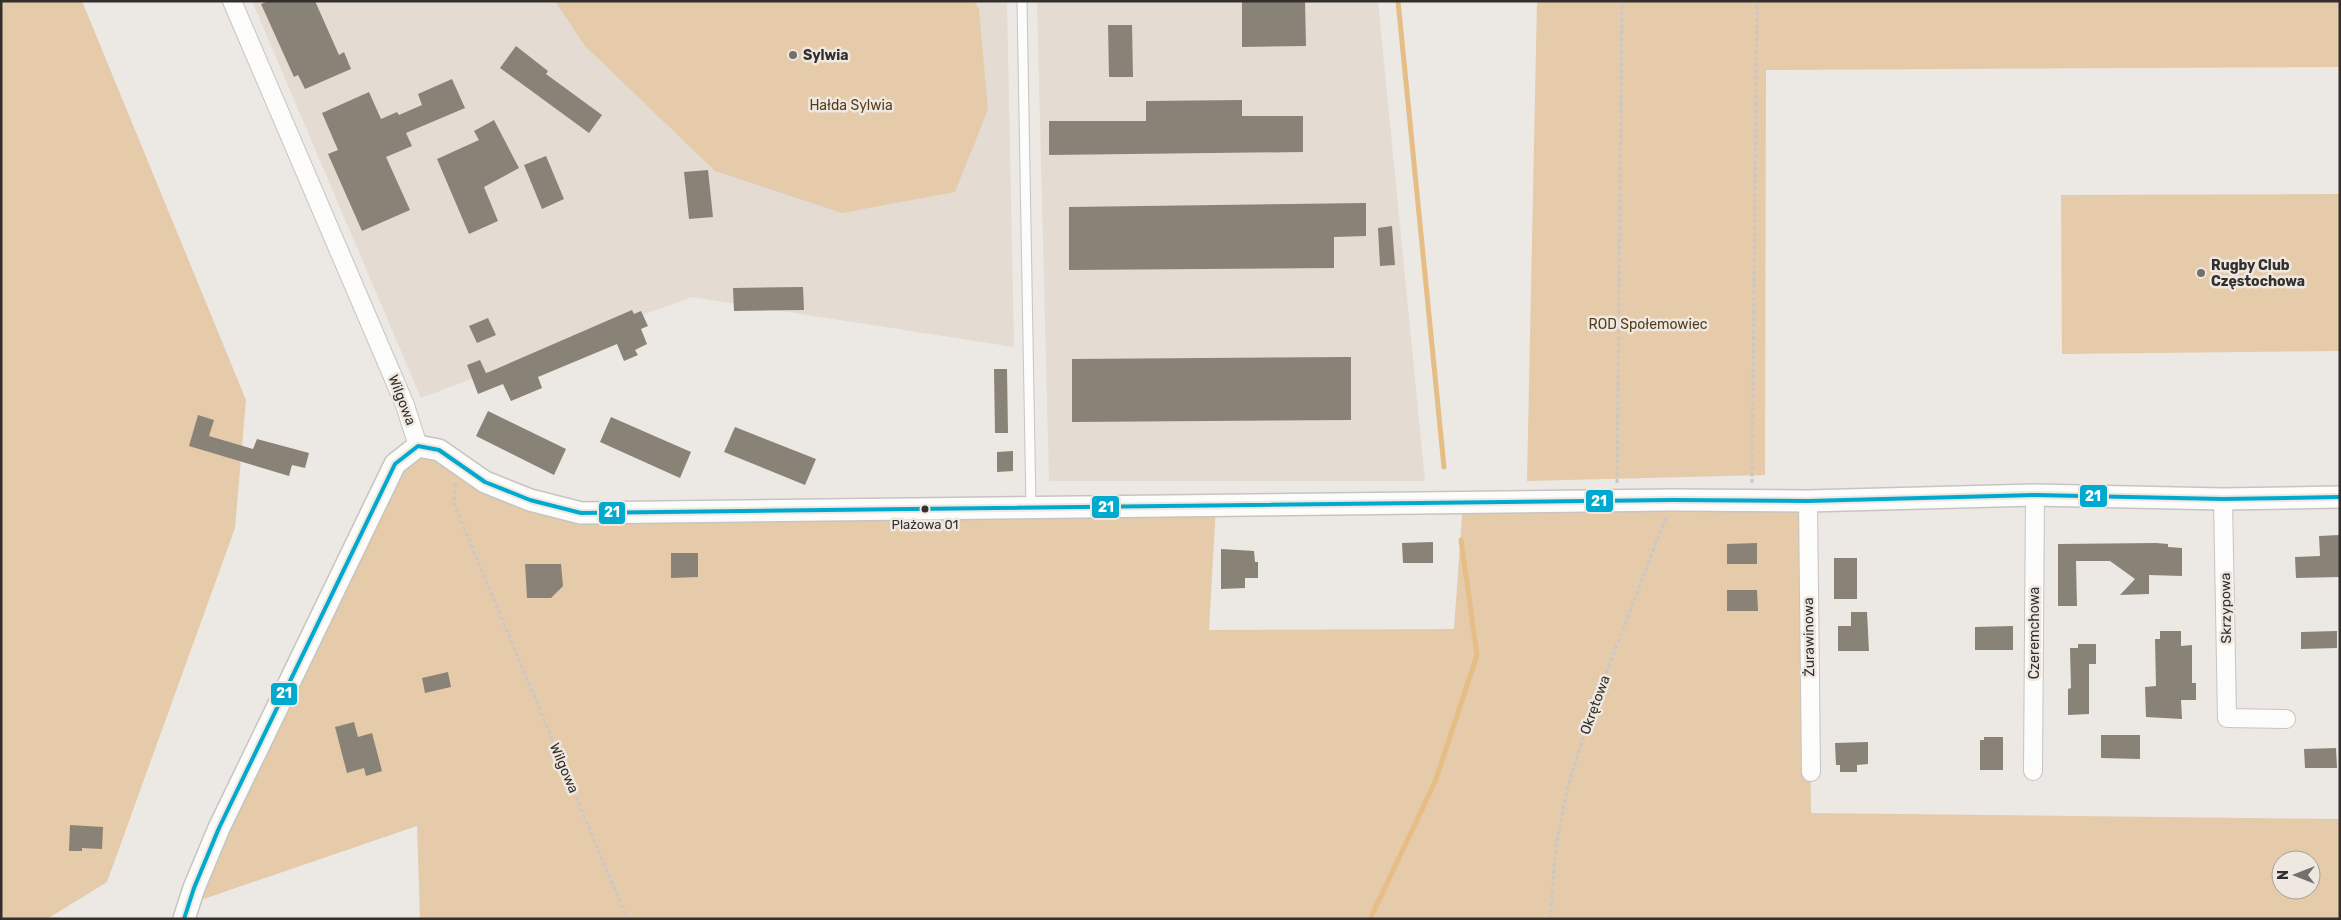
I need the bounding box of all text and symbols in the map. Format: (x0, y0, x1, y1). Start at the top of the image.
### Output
place label: Sylwia (803, 47, 849, 64)
marker: Sylwia (787, 49, 799, 61)
park label: Hałda Sylwia (809, 97, 893, 114)
place label: Rugby Club Częstochowa (2211, 257, 2305, 290)
marker: Rugby Club Częstochowa (2195, 267, 2207, 279)
park label: ROD Społemowiec (1589, 316, 1708, 333)
street label: Wilgowa (385, 372, 419, 428)
line badge: 21 (2079, 484, 2108, 508)
text: 21 (2085, 488, 2101, 505)
line badge: 21 (1585, 489, 1614, 513)
text: 21 (1591, 493, 1607, 510)
line badge: 21 (1091, 495, 1120, 519)
text: 21 (1098, 499, 1114, 516)
line badge: 21 (598, 501, 626, 525)
text: 21 (604, 504, 620, 521)
marker: Plażowa 01 (920, 504, 930, 514)
place label: Plażowa 01 (892, 517, 958, 532)
street label: Skrzypowa (2217, 572, 2235, 644)
street label: Czeremchowa (2026, 587, 2043, 679)
street label: Żurawinowa (1800, 597, 1818, 677)
street label: Okrętowa (1576, 673, 1614, 737)
line badge: 21 (270, 682, 298, 706)
text: 21 (276, 685, 292, 702)
street label: Wilgowa (546, 740, 582, 796)
north arrow (2271, 850, 2321, 900)
text: N (2275, 870, 2292, 880)

